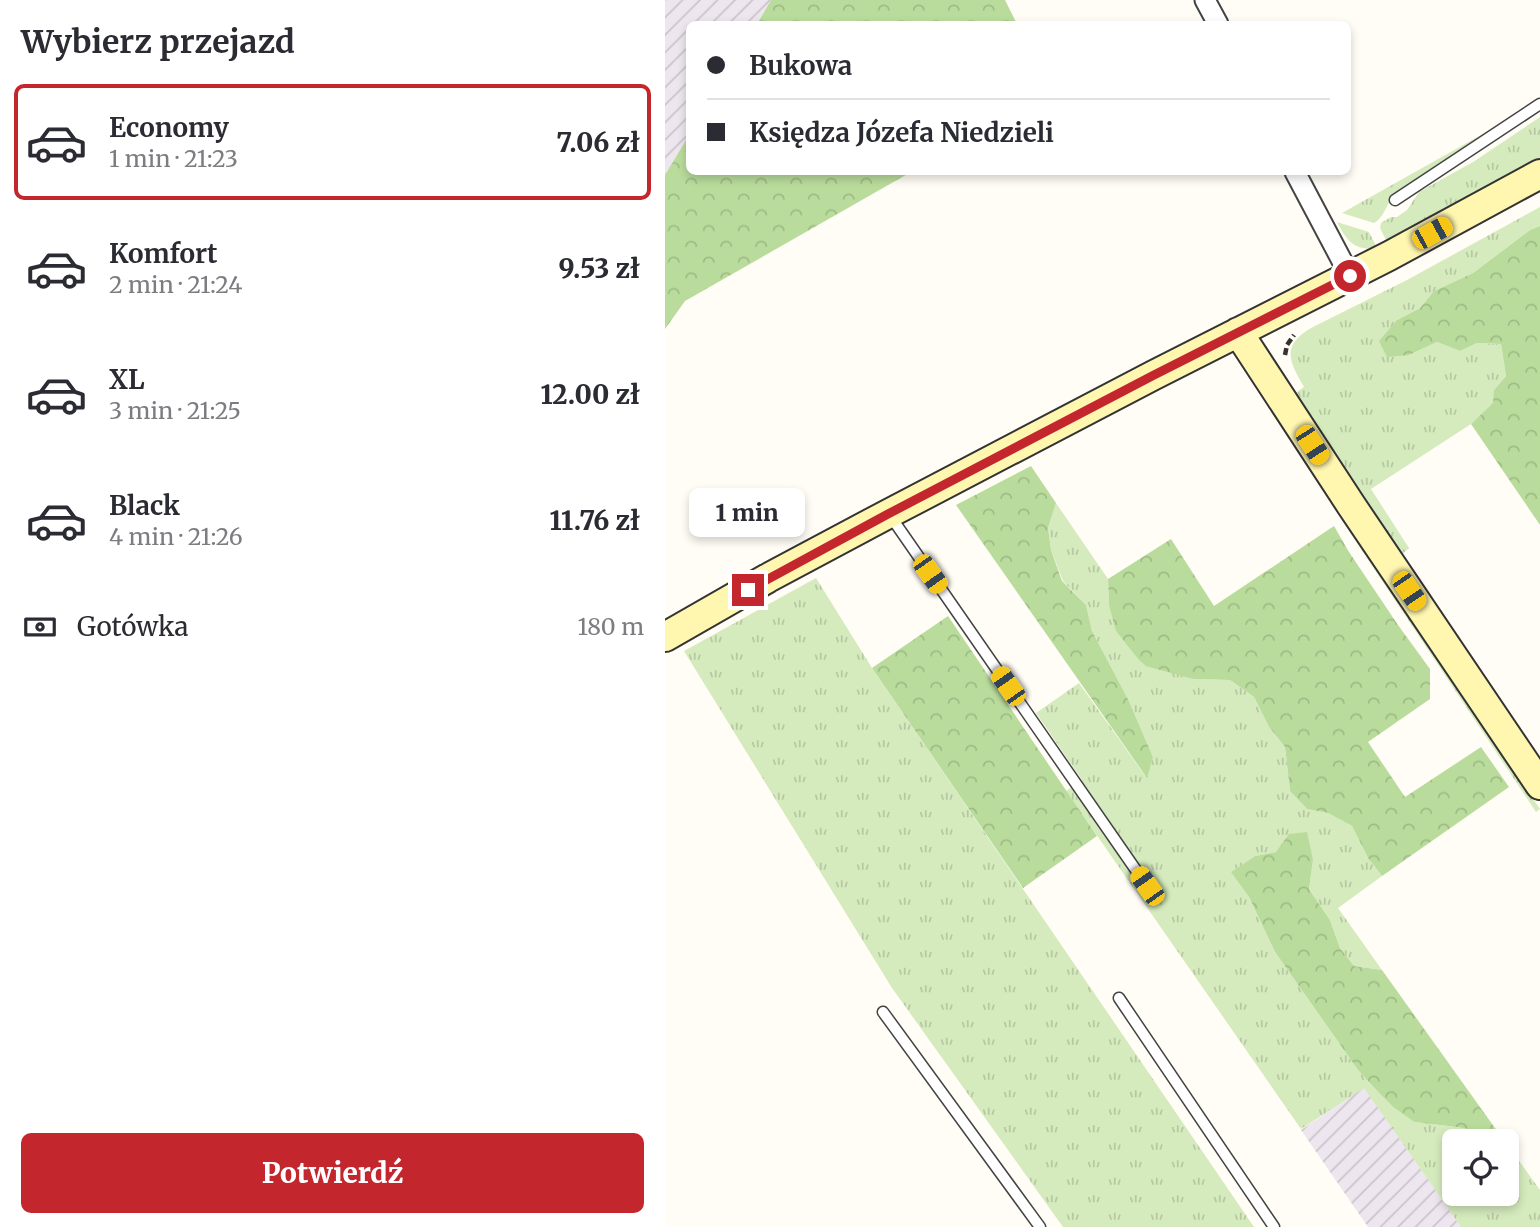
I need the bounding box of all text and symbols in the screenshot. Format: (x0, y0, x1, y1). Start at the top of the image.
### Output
text: Wybierz przejazd (21, 22, 295, 62)
text: Bukowa (749, 49, 852, 82)
icon: car (25, 111, 88, 174)
text: Economy (109, 111, 229, 144)
text: Księdza Józefa Niedzieli (749, 116, 1054, 149)
text: 7.06 zł (556, 126, 640, 159)
text: 1 min · 21:23 (109, 144, 238, 173)
car (1409, 214, 1456, 252)
icon: car (25, 237, 88, 300)
text: Komfort (109, 237, 218, 270)
text: 9.53 zł (558, 252, 640, 285)
route start (1334, 260, 1366, 292)
text: 2 min · 21:24 (109, 270, 242, 299)
icon: car (25, 363, 88, 426)
text: XL (109, 363, 145, 396)
text: 12.00 zł (540, 378, 640, 411)
text: 3 min · 21:25 (109, 396, 241, 425)
car (1292, 422, 1333, 468)
icon: car (25, 489, 88, 552)
text: Black (109, 489, 180, 522)
callout: 1 min (690, 489, 806, 538)
text: 1 min (715, 498, 779, 527)
text: 11.76 zł (550, 504, 640, 537)
text: 4 min · 21:26 (109, 522, 243, 551)
car (910, 551, 951, 597)
car (1389, 568, 1430, 614)
route end (732, 574, 764, 606)
icon: cash (21, 608, 59, 646)
text: Gotówka (77, 610, 189, 643)
text: 180 m (578, 612, 644, 641)
car (988, 663, 1029, 709)
car (1127, 863, 1168, 909)
map controls (1442, 1129, 1519, 1206)
button: locate (1442, 1129, 1519, 1206)
button: Potwierdź (21, 1133, 644, 1213)

